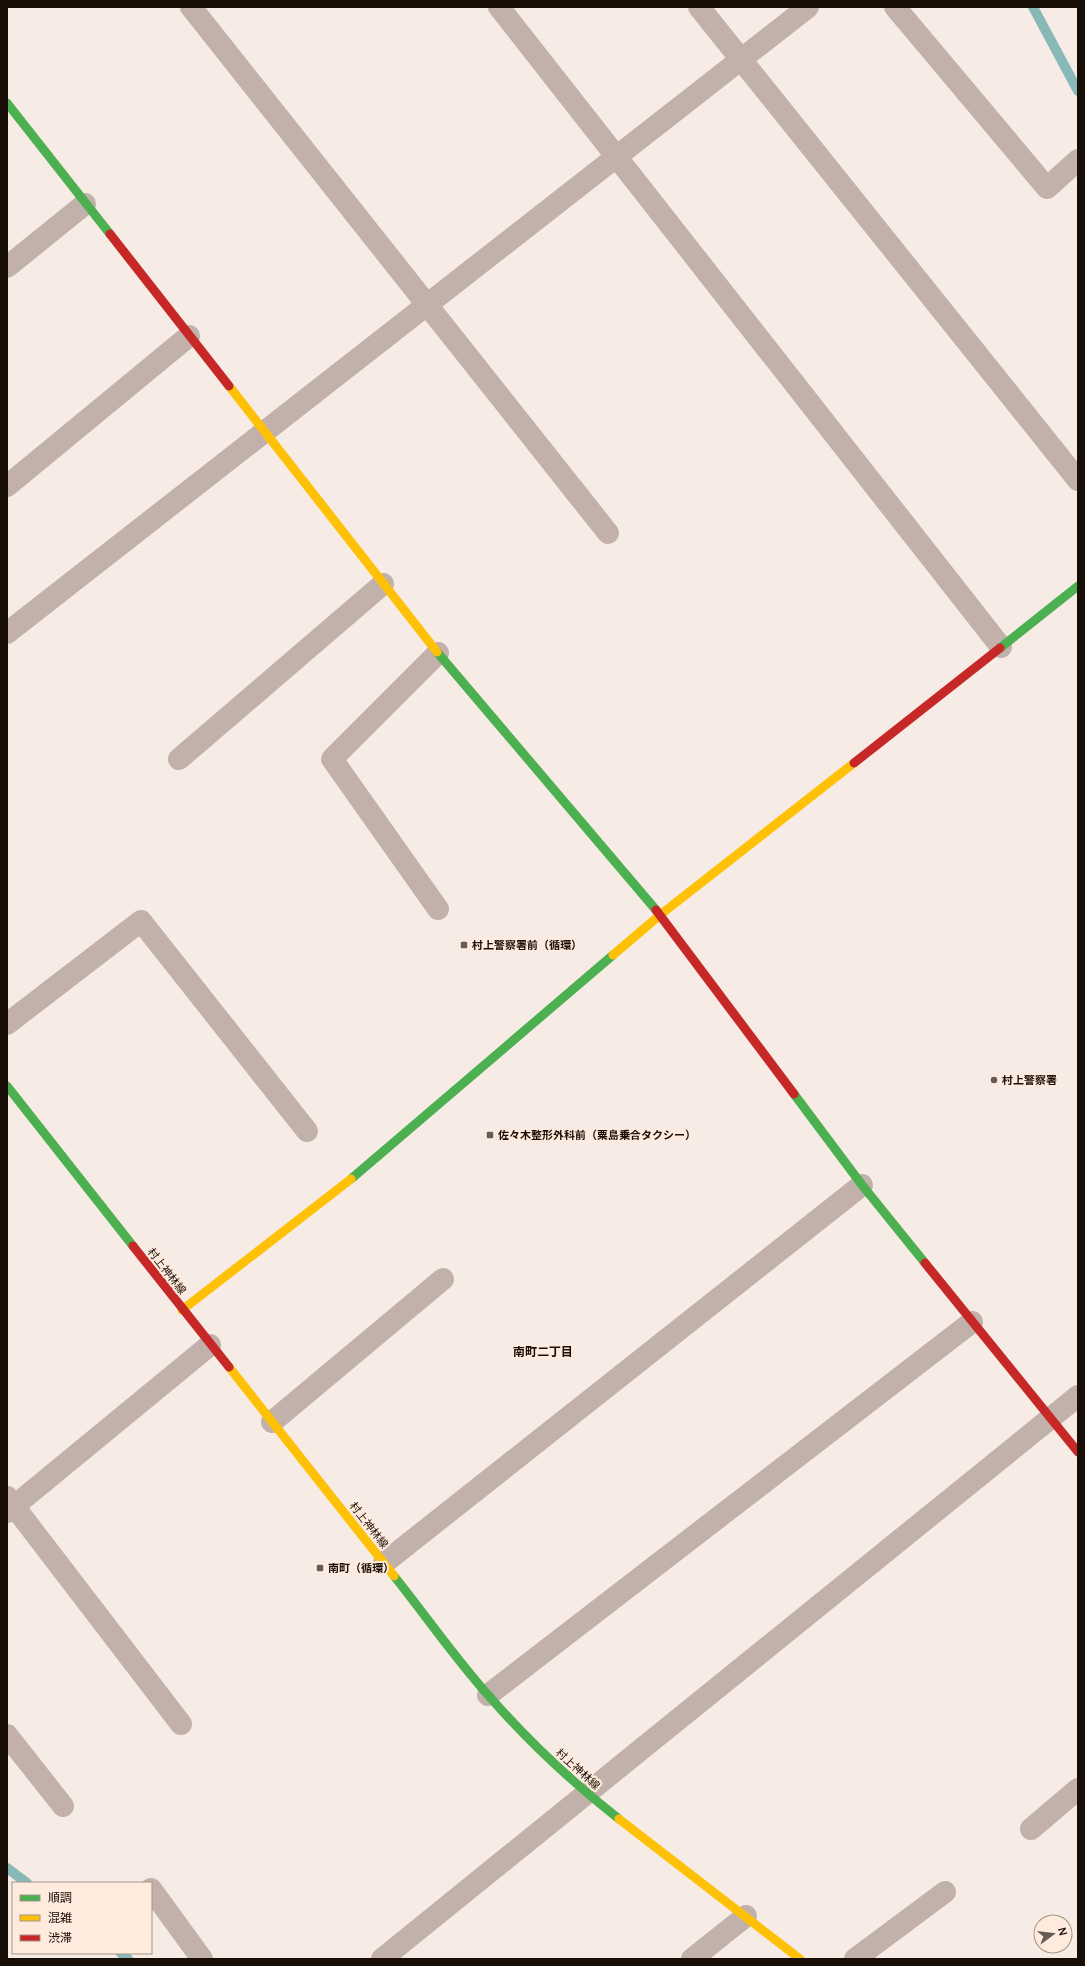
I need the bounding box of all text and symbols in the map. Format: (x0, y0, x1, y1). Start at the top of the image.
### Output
place label: 村上警察署前（循環） (472, 937, 582, 952)
marker: 村上警察署前（循環） (459, 940, 469, 950)
place label: 村上警察署 (1002, 1072, 1057, 1087)
marker: 村上警察署 (989, 1075, 999, 1085)
place label: 佐々木整形外科前（粟島乗合タクシー） (498, 1127, 696, 1142)
marker: 佐々木整形外科前（粟島乗合タクシー） (485, 1130, 495, 1140)
street label: 村上神林線 (145, 1244, 190, 1297)
district label: 南町二丁目 (513, 1343, 573, 1360)
street label: 村上神林線 (347, 1498, 392, 1551)
place label: 南町（循環） (328, 1560, 394, 1575)
marker: 南町（循環） (315, 1563, 325, 1573)
street label: 村上神林線 (553, 1745, 604, 1793)
legend (12, 1882, 152, 1954)
text: 順調 (48, 1889, 72, 1906)
text: 混雑 (48, 1909, 72, 1926)
north arrow (1033, 1914, 1073, 1954)
text: N (1055, 1926, 1071, 1937)
text: 渋滞 (48, 1929, 72, 1946)

